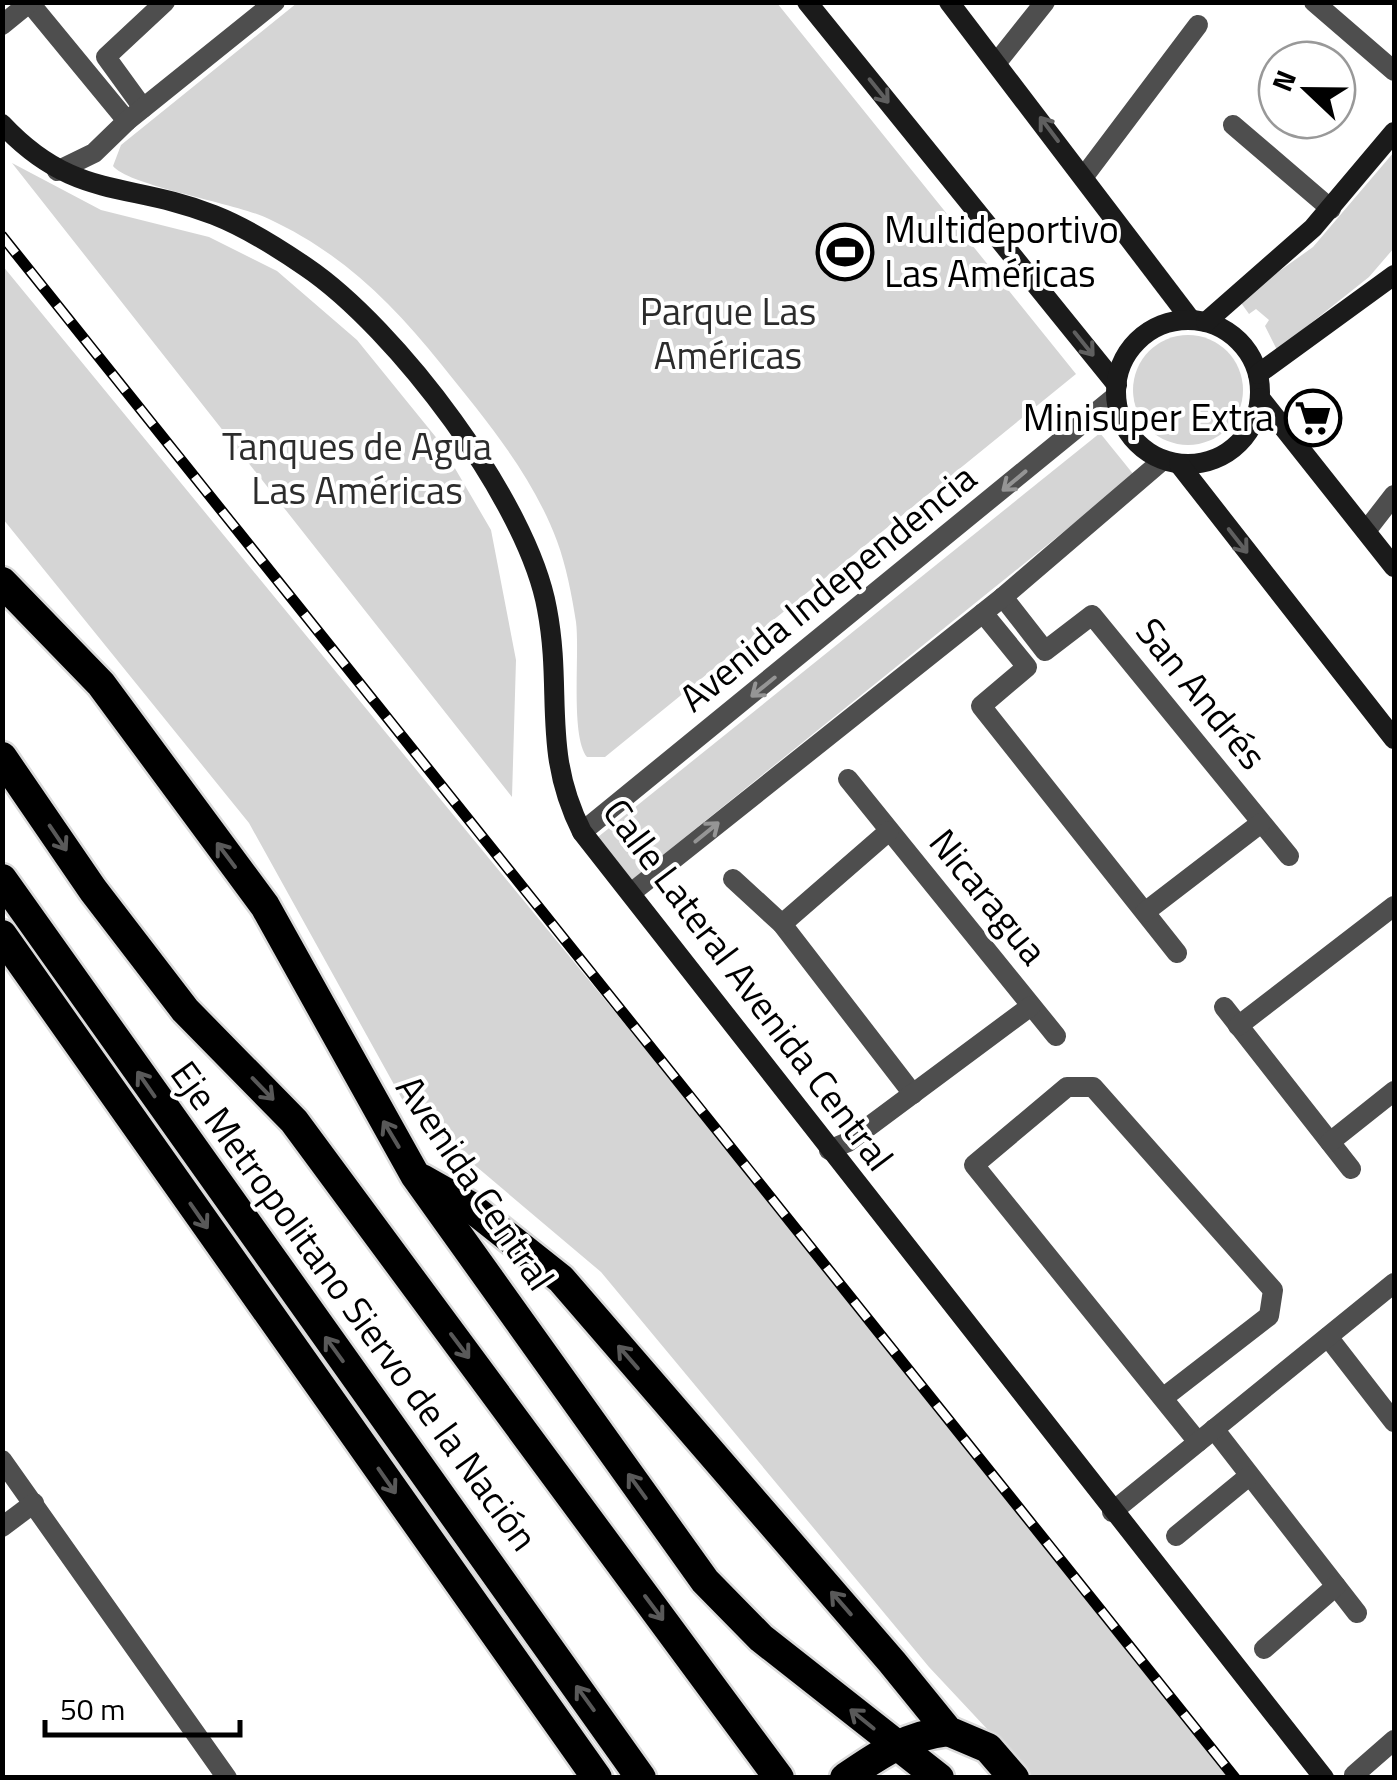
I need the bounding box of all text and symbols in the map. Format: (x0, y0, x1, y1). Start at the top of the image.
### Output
north arrow (1257, 40, 1357, 140)
text: N (1260, 63, 1307, 97)
one-way arrow (868, 78, 890, 104)
one-way arrow (1039, 116, 1060, 143)
place label: Multideportivo Las Américas (884, 200, 1119, 302)
sports icon: Multideportivo Las Américas (815, 222, 875, 282)
park label: Parque Las Américas (640, 282, 816, 384)
one-way arrow (1073, 330, 1095, 356)
place label: Minisuper Extra (1023, 388, 1274, 446)
supermarket icon: Minisuper Extra (1283, 388, 1343, 448)
park label: Tanques de Agua Las Américas (222, 417, 492, 519)
street label: Avenida Independencia (666, 449, 988, 725)
one-way arrow (1002, 470, 1028, 492)
one-way arrow (1227, 528, 1249, 554)
street label: San Andrés (1122, 605, 1281, 782)
one-way arrow (750, 676, 776, 698)
street label: Calle Lateral Avenida Central (589, 786, 908, 1183)
street label: Nicaragua (916, 816, 1062, 977)
one-way arrow (693, 822, 720, 843)
one-way arrow (47, 823, 68, 851)
one-way arrow (216, 842, 237, 869)
street label: Eje Metropolitano Siervo de la Nación (157, 1048, 553, 1563)
street label: Avenida Central (382, 1063, 570, 1302)
one-way arrow (136, 1070, 157, 1098)
one-way arrow (250, 1076, 274, 1100)
one-way arrow (381, 1120, 401, 1149)
one-way arrow (188, 1202, 209, 1229)
one-way arrow (450, 1332, 471, 1359)
one-way arrow (324, 1336, 345, 1363)
one-way arrow (618, 1344, 640, 1370)
one-way arrow (376, 1467, 397, 1494)
one-way arrow (627, 1473, 648, 1501)
one-way arrow (830, 1590, 852, 1616)
one-way arrow (643, 1593, 664, 1621)
scale bar (45, 1675, 240, 1737)
one-way arrow (575, 1684, 596, 1712)
text: 50 m (60, 1686, 125, 1732)
one-way arrow (849, 1708, 875, 1730)

